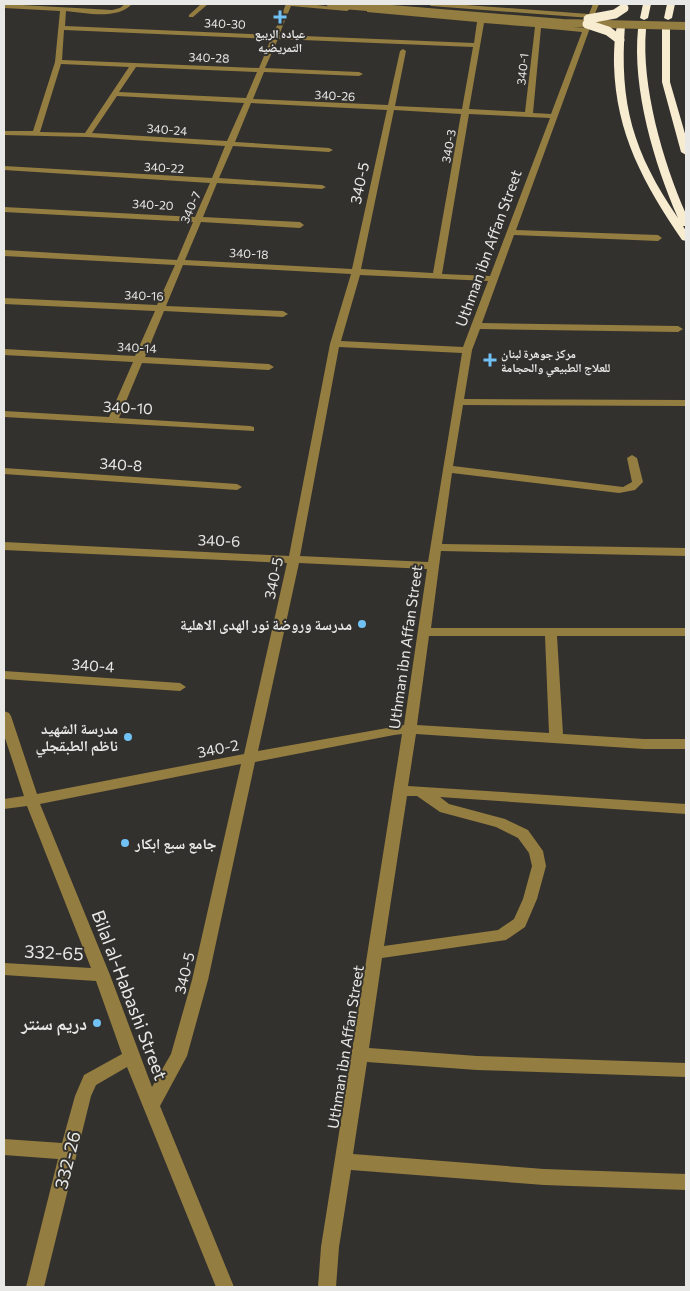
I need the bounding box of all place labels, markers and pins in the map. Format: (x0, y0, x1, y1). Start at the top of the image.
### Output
marker: عياده الربيع التمريضيه (273, 10, 287, 24)
place label: عياده الربيع التمريضيه (255, 26, 305, 55)
place label: مركز جوهرة لبنان للعلاج الطبيعي والحجامة (501, 346, 610, 378)
marker: مركز جوهرة لبنان للعلاج الطبيعي والحجامة (483, 353, 497, 367)
place label: مدرسة وروضة نور الهدى الاهلية (180, 615, 352, 634)
marker: مدرسة وروضة نور الهدى الاهلية (356, 618, 368, 630)
place label: مدرسة الشهيد ناظم الطبقجلي (35, 719, 118, 758)
marker: مدرسة الشهيد ناظم الطبقجلي (122, 731, 134, 743)
place label: جامع سبع ابكار (134, 834, 217, 854)
marker: جامع سبع ابكار (119, 837, 131, 849)
place label: دريم سنتر (20, 1012, 87, 1036)
marker: دريم سنتر (91, 1017, 103, 1029)

